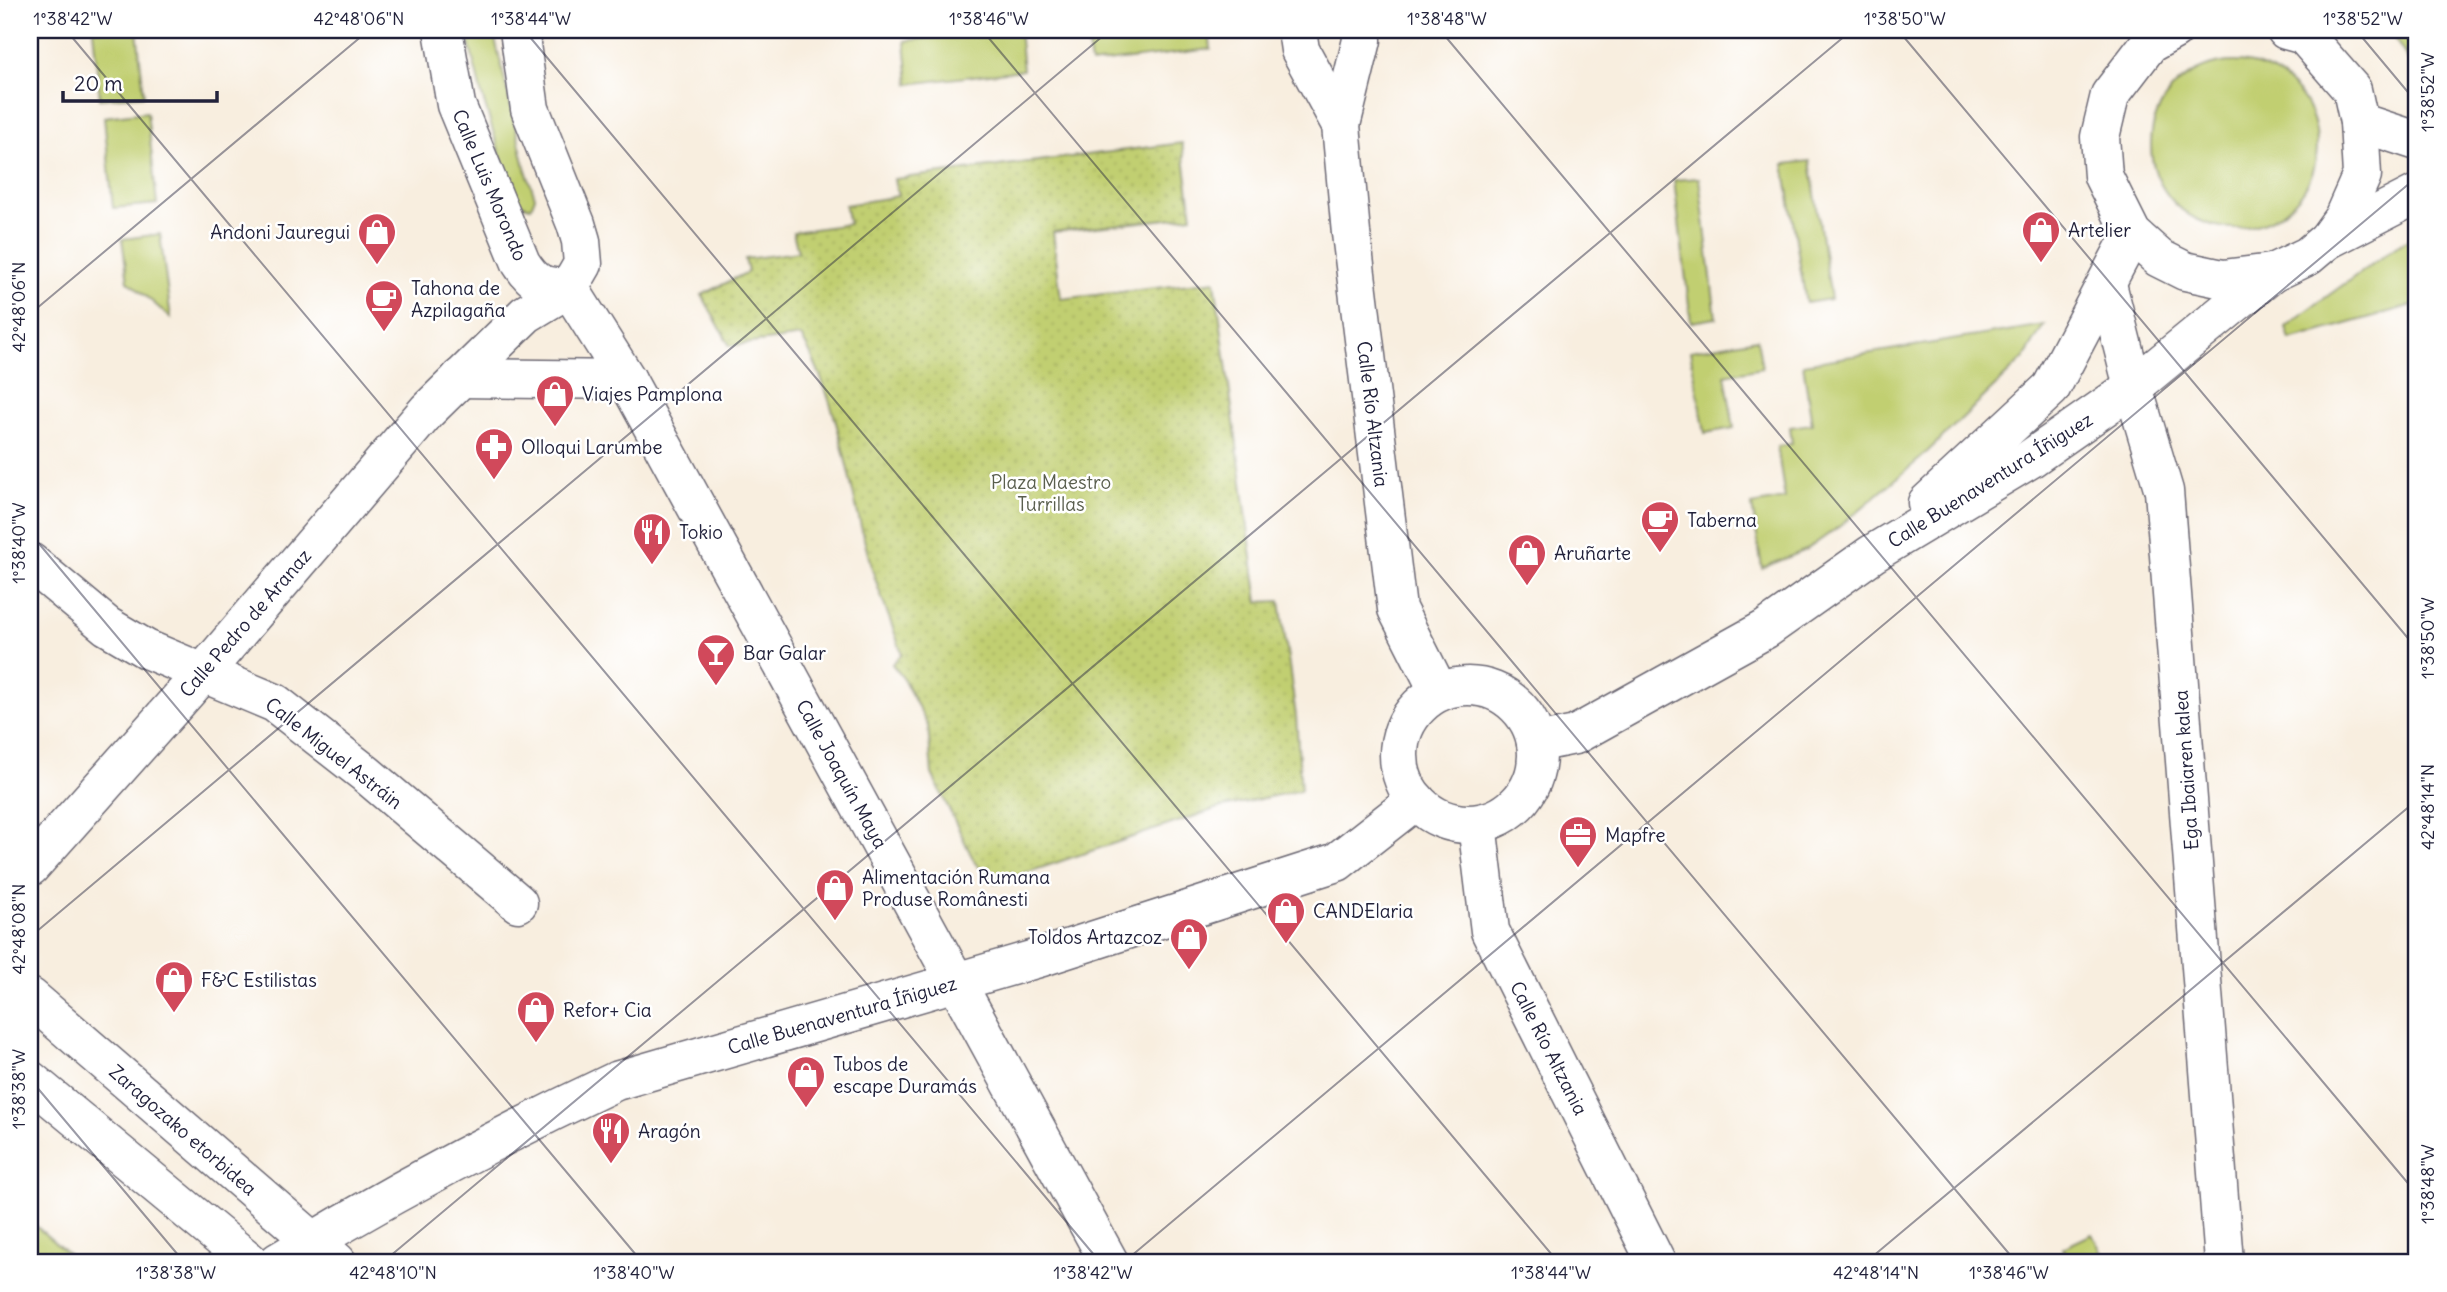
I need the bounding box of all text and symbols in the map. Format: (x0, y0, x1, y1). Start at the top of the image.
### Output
text: 1°38'42"W (33, 7, 113, 30)
text: 42°48'06"N (314, 7, 404, 30)
text: 1°38'44"W (491, 7, 571, 30)
text: 1°38'46"W (949, 7, 1029, 30)
text: 1°38'48"W (1407, 7, 1487, 30)
text: 1°38'50"W (1864, 7, 1946, 30)
text: 1°38'52"W (2323, 7, 2403, 30)
text: 1°38'52"W (2416, 52, 2439, 132)
scale bar (63, 60, 217, 104)
text: 20 m (74, 70, 123, 97)
street label: Calle Luis Morondo (447, 106, 533, 264)
shop icon: Artelier (2020, 209, 2062, 264)
shop icon: Andoni Jauregui (356, 211, 398, 266)
place label: Artelier (2068, 218, 2131, 242)
place label: Andoni Jauregui (210, 220, 350, 244)
text: 42°48'06"N (7, 262, 30, 352)
place label: Tahona de Azpilagaña (411, 276, 506, 322)
cafe icon: Tahona de Azpilagaña (363, 278, 405, 333)
street label: Calle Río Altzania (1352, 340, 1394, 488)
shop icon: Viajes Pamplona (534, 373, 576, 428)
place label: Viajes Pamplona (582, 382, 723, 406)
street label: Calle Buenaventura Íñiguez (1883, 407, 2097, 553)
pharmacy icon: Olloqui Larumbe (473, 426, 515, 481)
place label: Olloqui Larumbe (521, 435, 663, 459)
park label: Plaza Maestro Turrillas (991, 470, 1111, 516)
cafe icon: Taberna (1639, 499, 1681, 554)
text: 1°38'40"W (7, 502, 30, 584)
place label: Taberna (1687, 508, 1757, 532)
restaurant icon: Tokio (631, 511, 673, 566)
place label: Tokio (679, 520, 723, 544)
shop icon: Aruñarte (1506, 532, 1548, 587)
place label: Aruñarte (1554, 541, 1631, 565)
street label: Calle Pedro de Aranaz (174, 544, 316, 702)
text: 1°38'50"W (2416, 597, 2439, 679)
bar icon: Bar Galar (695, 632, 737, 687)
place label: Bar Galar (743, 641, 826, 665)
street label: Ega Ibaiaren kalea (2168, 689, 2204, 851)
street label: Calle Miguel Astráin (261, 692, 407, 814)
street label: Calle Joaquín Maya (791, 695, 893, 853)
text: 42°48'14"N (2416, 764, 2439, 850)
office icon: Mapfre (1557, 814, 1599, 869)
place label: Mapfre (1605, 823, 1665, 847)
place label: Alimentación Rumana Produse Românesti (862, 865, 1050, 911)
shop icon: Alimentación Rumana Produse Românesti (814, 867, 856, 922)
text: 42°48'08"N (7, 884, 30, 974)
shop icon: CANDElaria (1265, 890, 1307, 945)
place label: CANDElaria (1313, 899, 1414, 923)
shop icon: Toldos Artazcoz (1168, 916, 1210, 971)
place label: Toldos Artazcoz (1028, 925, 1162, 949)
shop icon: F&C Estilistas (153, 959, 195, 1014)
place label: F&C Estilistas (201, 968, 317, 992)
street label: Calle Buenaventura Íñiguez (725, 971, 959, 1059)
street label: Calle Río Altzania (1505, 977, 1593, 1119)
shop icon: Refor+ Cia (515, 989, 557, 1044)
place label: Refor+ Cia (563, 998, 652, 1022)
text: 1°38'38"W (7, 1049, 30, 1129)
place label: Tubos de escape Duramás (833, 1052, 977, 1098)
shop icon: Tubos de escape Duramás (785, 1054, 827, 1109)
street label: Zaragozako etorbidea (104, 1059, 262, 1201)
restaurant icon: Aragón (590, 1110, 632, 1165)
place label: Aragón (638, 1119, 701, 1143)
text: 1°38'48"W (2416, 1144, 2439, 1224)
text: 1°38'38"W (136, 1261, 216, 1284)
text: 42°48'10"N (349, 1261, 437, 1284)
text: 1°38'40"W (593, 1261, 675, 1284)
text: 1°38'42"W (1053, 1261, 1133, 1284)
text: 1°38'44"W (1511, 1261, 1591, 1284)
text: 42°48'14"N (1833, 1261, 1919, 1284)
text: 1°38'46"W (1969, 1261, 2049, 1284)

